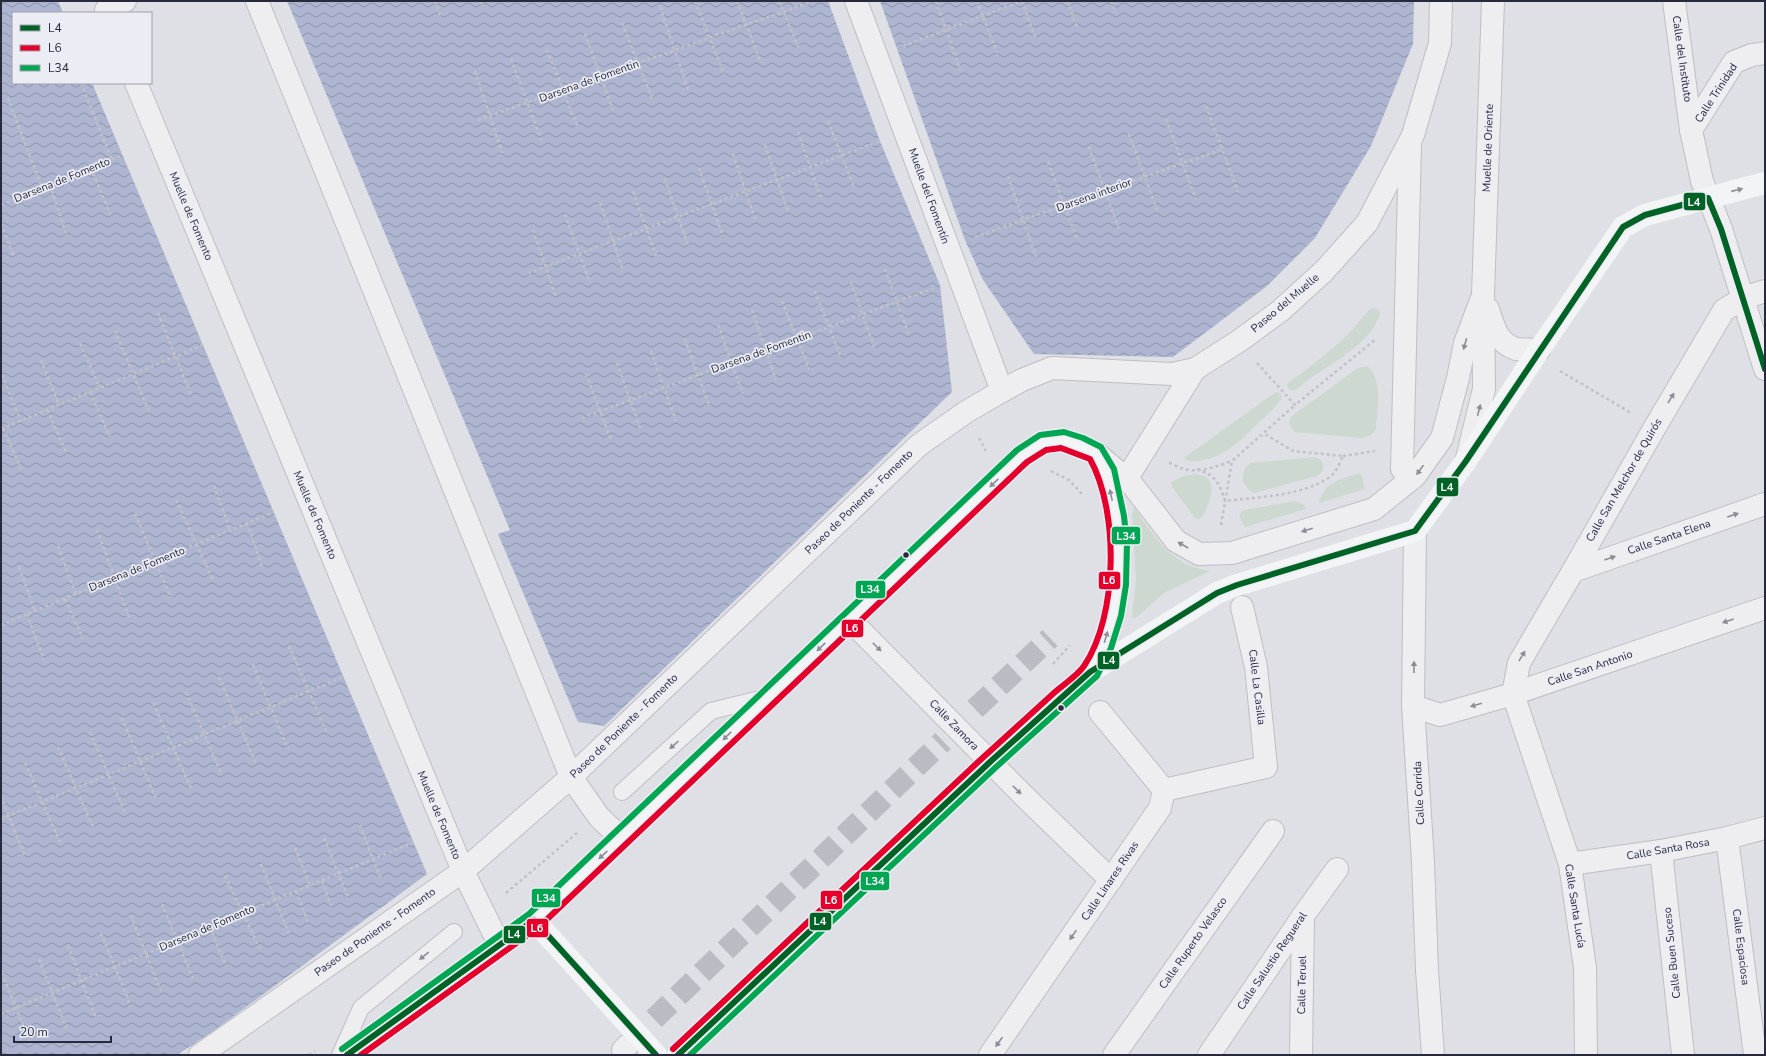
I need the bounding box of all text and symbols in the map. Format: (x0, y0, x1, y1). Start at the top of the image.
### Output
legend (12, 12, 152, 84)
street label: Calle del Instituto (1669, 15, 1695, 103)
text: L4 (48, 20, 62, 36)
text: L6 (48, 40, 62, 56)
street label: Darsena de Fomentin (537, 56, 641, 106)
text: L34 (48, 60, 69, 76)
street label: Calle Trinidad (1691, 60, 1741, 126)
street label: Muelle de Oriente (1479, 103, 1497, 192)
street label: Muelle del Fomentín (905, 146, 953, 246)
street label: Darsena de Fomento (12, 154, 112, 206)
street label: Muelle de Fomento (166, 169, 216, 263)
street label: Darsena interior (1054, 174, 1134, 216)
one-way arrow (1730, 186, 1743, 192)
line badge: L4 (1683, 192, 1706, 211)
text: L4 (1688, 195, 1701, 210)
street label: Paseo del Muelle (1248, 270, 1322, 336)
street label: Darsena de Fomentin (709, 327, 813, 377)
one-way arrow (1462, 338, 1468, 350)
one-way arrow (1668, 392, 1675, 404)
one-way arrow (1476, 404, 1482, 416)
street label: Calle San Melchor de Quirós (1582, 416, 1666, 544)
street label: Paseo de Poniente - Fomento (802, 446, 916, 558)
one-way arrow (1416, 465, 1424, 475)
street label: Muelle de Fomento (290, 468, 340, 562)
line badge: L4 (1436, 477, 1459, 497)
one-way arrow (989, 478, 998, 487)
text: L4 (1441, 480, 1454, 495)
one-way arrow (1108, 489, 1114, 501)
one-way arrow (1727, 512, 1739, 518)
street label: Calle Santa Elena (1625, 516, 1713, 558)
line badge: L34 (1111, 526, 1141, 545)
one-way arrow (1301, 527, 1313, 533)
text: L34 (1116, 529, 1136, 544)
one-way arrow (1178, 542, 1189, 549)
street label: Darsena de Fomento (87, 543, 187, 595)
unlabelled marker (901, 550, 911, 560)
one-way arrow (1605, 554, 1617, 560)
line badge: L6 (1098, 571, 1121, 590)
text: L6 (1103, 573, 1116, 588)
line badge: L34 (855, 580, 886, 599)
text: L34 (860, 582, 880, 597)
one-way arrow (1722, 618, 1734, 624)
line badge: L6 (841, 619, 864, 638)
text: L6 (846, 621, 859, 636)
one-way arrow (1103, 630, 1109, 642)
one-way arrow (816, 642, 827, 651)
one-way arrow (872, 642, 882, 652)
street label: Calle San Antonio (1546, 646, 1634, 690)
street label: Calle La Casilla (1245, 648, 1269, 726)
one-way arrow (1519, 650, 1526, 662)
line badge: L4 (1097, 651, 1120, 670)
text: L4 (1103, 653, 1116, 668)
one-way arrow (1411, 660, 1417, 673)
street label: Paseo de Poniente - Fomento (567, 670, 681, 782)
street label: Calle Zamora (926, 696, 982, 754)
one-way arrow (1469, 702, 1481, 708)
unlabelled marker (1056, 703, 1066, 713)
one-way arrow (722, 731, 732, 741)
one-way arrow (669, 740, 679, 749)
street label: Calle Corrida (1410, 760, 1428, 825)
street label: Muelle de Fomento (414, 768, 464, 862)
one-way arrow (1012, 785, 1022, 795)
street label: Calle Santa Rosa (1625, 834, 1711, 864)
street label: Calle Linares Rivas (1078, 838, 1142, 924)
one-way arrow (598, 850, 608, 860)
street label: Calle Santa Lucía (1561, 863, 1589, 949)
line badge: L34 (860, 871, 890, 891)
text: L34 (865, 874, 885, 889)
street label: Paseo de Poniente - Fomento (311, 884, 439, 980)
line badge: L34 (531, 888, 561, 908)
line badge: L6 (820, 890, 843, 910)
text: L34 (536, 891, 556, 906)
text: L6 (825, 893, 838, 908)
street label: Calle Ruperto Velasco (1156, 894, 1230, 992)
street label: Darsena de Fomento (157, 901, 257, 955)
street label: Calle Buen Suceso (1660, 907, 1684, 999)
street label: Calle Salustio Regueral (1234, 908, 1311, 1013)
street label: Calle Espaciosa (1729, 908, 1753, 986)
line badge: L4 (809, 912, 832, 931)
text: L4 (814, 914, 827, 929)
line badge: L6 (526, 918, 549, 938)
text: L6 (531, 921, 544, 936)
line badge: L4 (503, 925, 526, 944)
text: L4 (508, 927, 521, 942)
one-way arrow (1069, 930, 1077, 940)
one-way arrow (419, 952, 429, 961)
street label: Calle Teruel (1294, 955, 1310, 1015)
scale bar (14, 1018, 111, 1044)
text: 20 m (20, 1024, 48, 1040)
one-way arrow (995, 1037, 1003, 1048)

